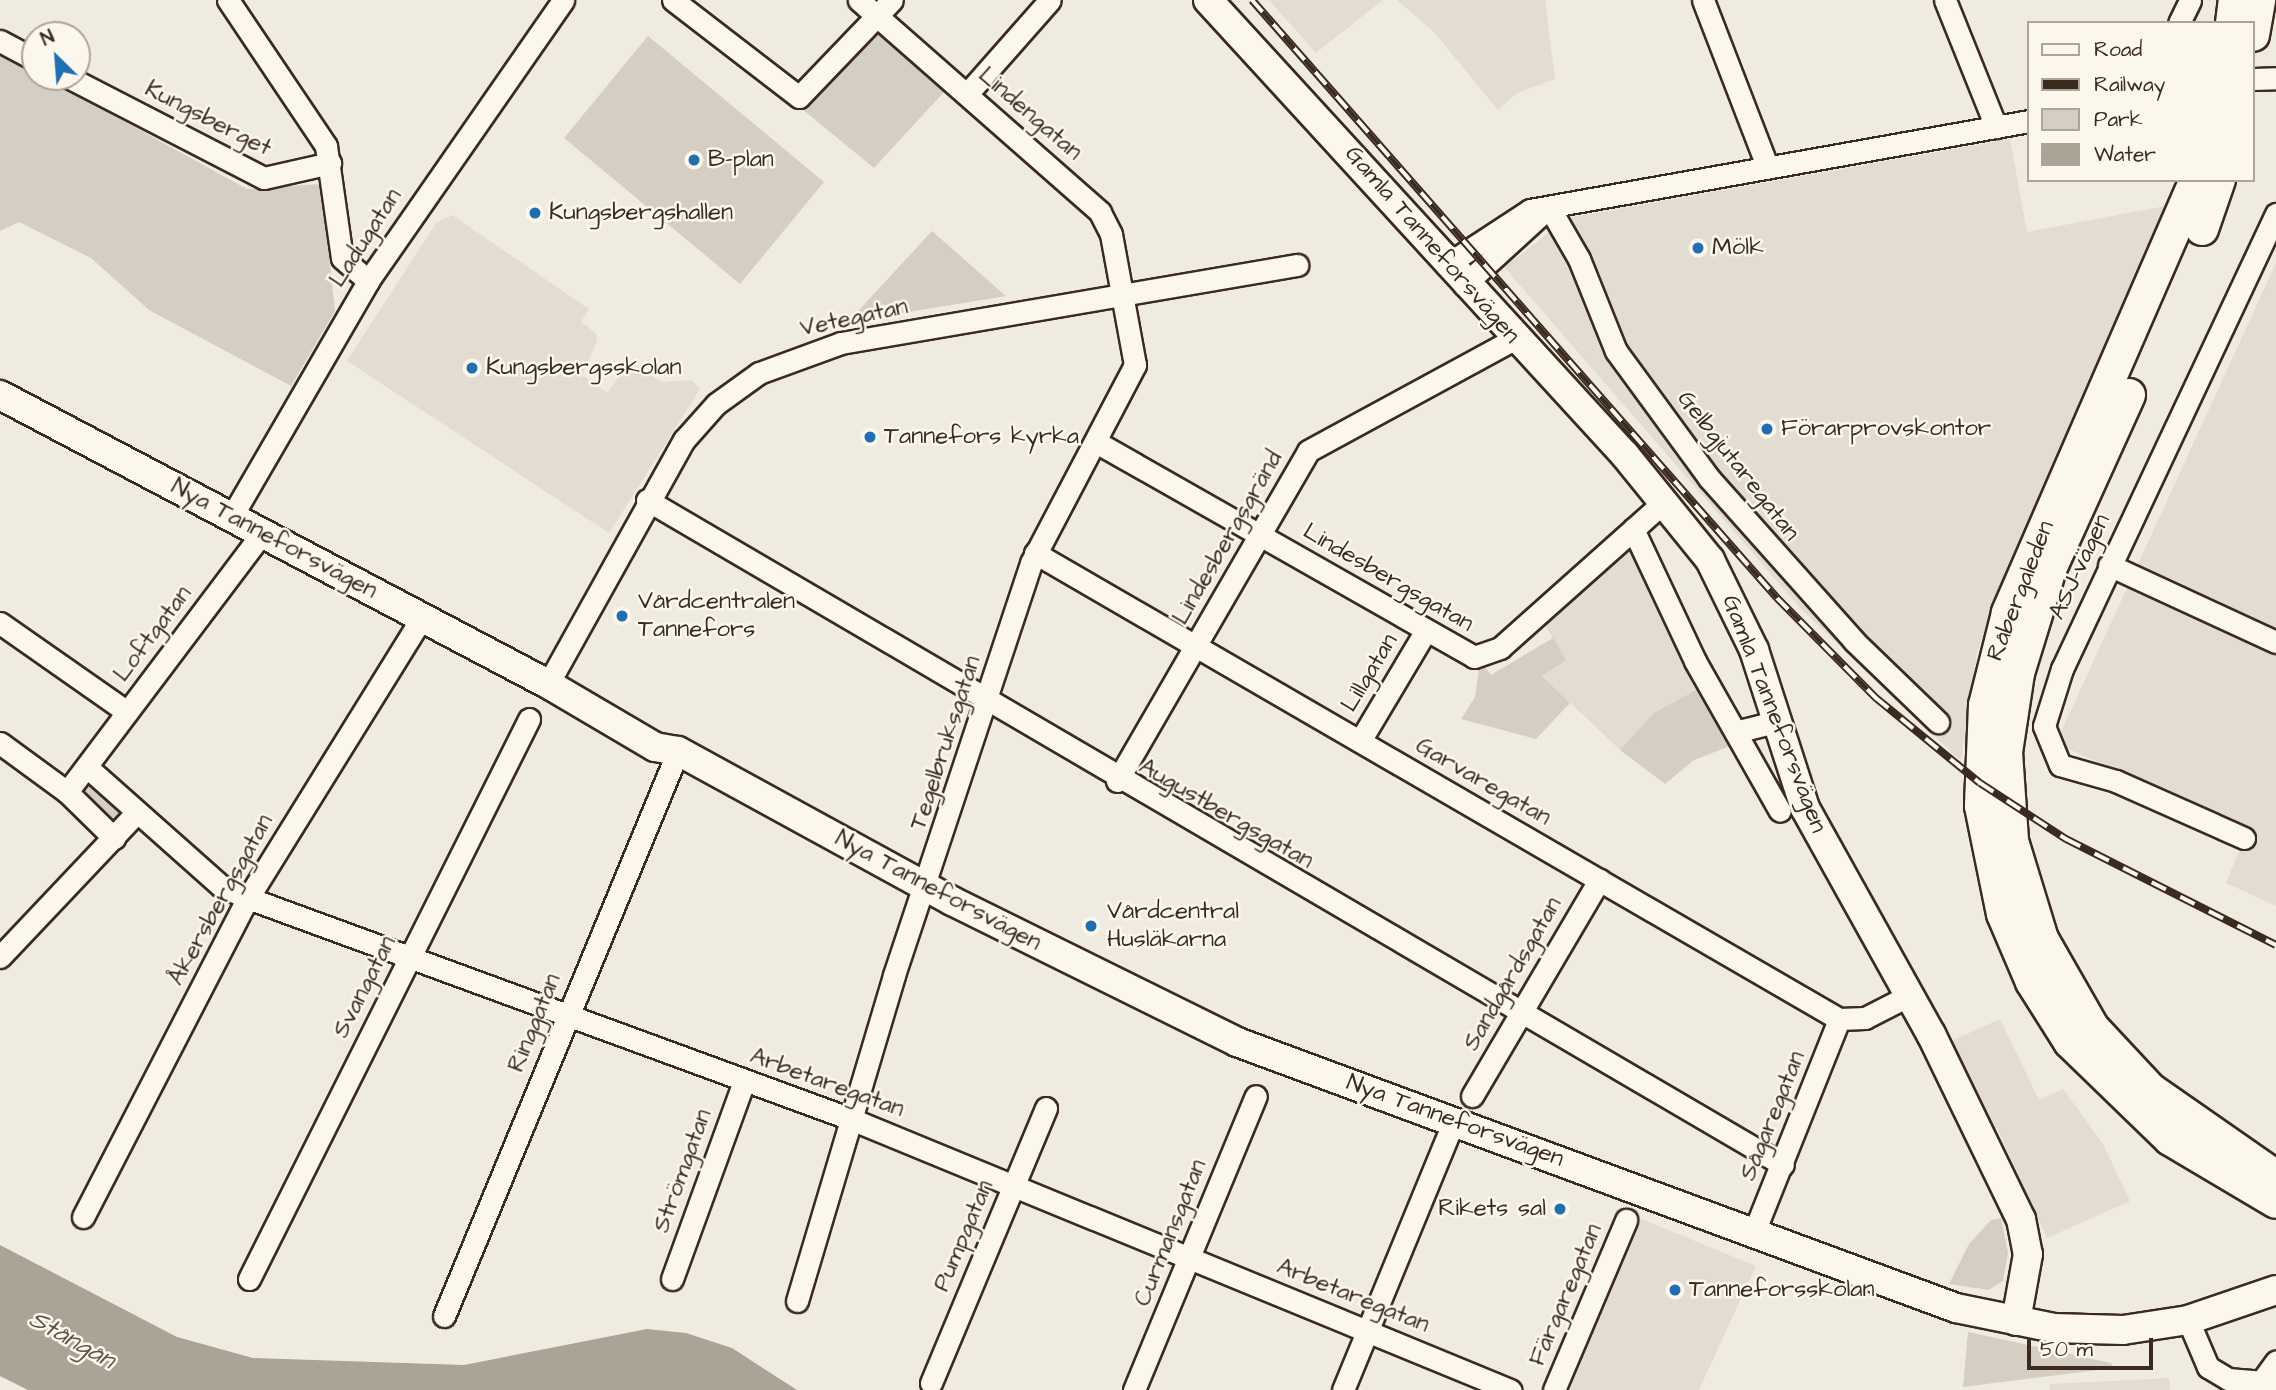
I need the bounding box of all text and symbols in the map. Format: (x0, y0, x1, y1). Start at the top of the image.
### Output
north arrow (21, 21, 91, 91)
legend (2028, 21, 2255, 182)
text: N (37, 24, 59, 53)
text: Road (2094, 35, 2142, 64)
street label: Lindengatan (972, 61, 1088, 167)
text: Railway (2094, 70, 2165, 99)
street label: Kungsberget (140, 75, 276, 163)
text: Park (2094, 105, 2143, 134)
street label: Gamla Tanneforsvägen (1338, 140, 1526, 350)
text: Water (2094, 140, 2156, 169)
place label: B-plan (708, 146, 774, 174)
marker: B-plan (686, 152, 702, 168)
street label: Ladugatan (323, 183, 409, 293)
place label: Kungsbergshallen (549, 199, 733, 227)
marker: Kungsbergshallen (527, 205, 543, 221)
place label: Mölk (1712, 234, 1764, 262)
marker: Mölk (1690, 240, 1706, 256)
street label: Vetegatan (798, 293, 910, 343)
place label: Kungsbergsskolan (486, 354, 682, 382)
marker: Kungsbergsskolan (464, 360, 480, 376)
street label: Gelbgjutaregatan (1671, 385, 1805, 547)
place label: Förarprovskontor (1781, 415, 1991, 443)
marker: Förarprovskontor (1759, 421, 1775, 437)
place label: Tannefors kyrka (884, 423, 1079, 451)
marker: Tannefors kyrka (862, 429, 878, 445)
street label: Lindesbergsgränd (1167, 446, 1289, 630)
street label: Nya Tanneforsvägen (166, 472, 382, 606)
street label: ASJ-vägen (2043, 510, 2117, 624)
street label: Lindesbergsgatan (1298, 517, 1478, 639)
street label: Råbergaleden (1981, 517, 2061, 665)
street label: Loftgatan (108, 580, 198, 688)
place label: Vårdcentralen Tannefors (638, 588, 795, 644)
street label: Gamla Tanneforsvägen (1715, 591, 1833, 837)
marker: Vårdcentralen Tannefors (612, 606, 632, 626)
street label: Lillgatan (1335, 629, 1405, 717)
street label: Tegelbruksgatan (904, 652, 988, 834)
street label: Garvaregatan (1410, 732, 1556, 832)
street label: Augustbergsgatan (1134, 752, 1318, 876)
street label: Åkersbergsgatan (162, 809, 280, 991)
street label: Nya Tanneforsvägen (830, 824, 1046, 958)
street label: Sandgårdsgatan (1457, 892, 1569, 1056)
place label: Vårdcentral Husläkarna (1107, 898, 1239, 954)
marker: Vårdcentral Husläkarna (1081, 916, 1101, 936)
street label: Svangatan (327, 931, 403, 1043)
street label: Ringgatan (502, 970, 568, 1076)
street label: Arbetaregatan (746, 1042, 908, 1124)
street label: Sågaregatan (1734, 1047, 1812, 1185)
street label: Nya Tanneforsvägen (1342, 1068, 1568, 1174)
street label: Strömgatan (647, 1105, 719, 1237)
street label: Curmansgatan (1128, 1155, 1214, 1311)
street label: Pumpgatan (928, 1176, 1000, 1296)
place label: Rikets sal (1438, 1195, 1546, 1223)
marker: Rikets sal (1552, 1201, 1568, 1217)
street label: Färgaregatan (1523, 1220, 1609, 1370)
street label: Arbetaregatan (1273, 1252, 1433, 1340)
place label: Tanneforsskolan (1689, 1276, 1874, 1304)
marker: Tanneforsskolan (1667, 1282, 1683, 1298)
water label: Stångån (24, 1304, 120, 1376)
scale bar (2031, 1324, 2157, 1368)
text: 50 m (2040, 1335, 2093, 1364)

